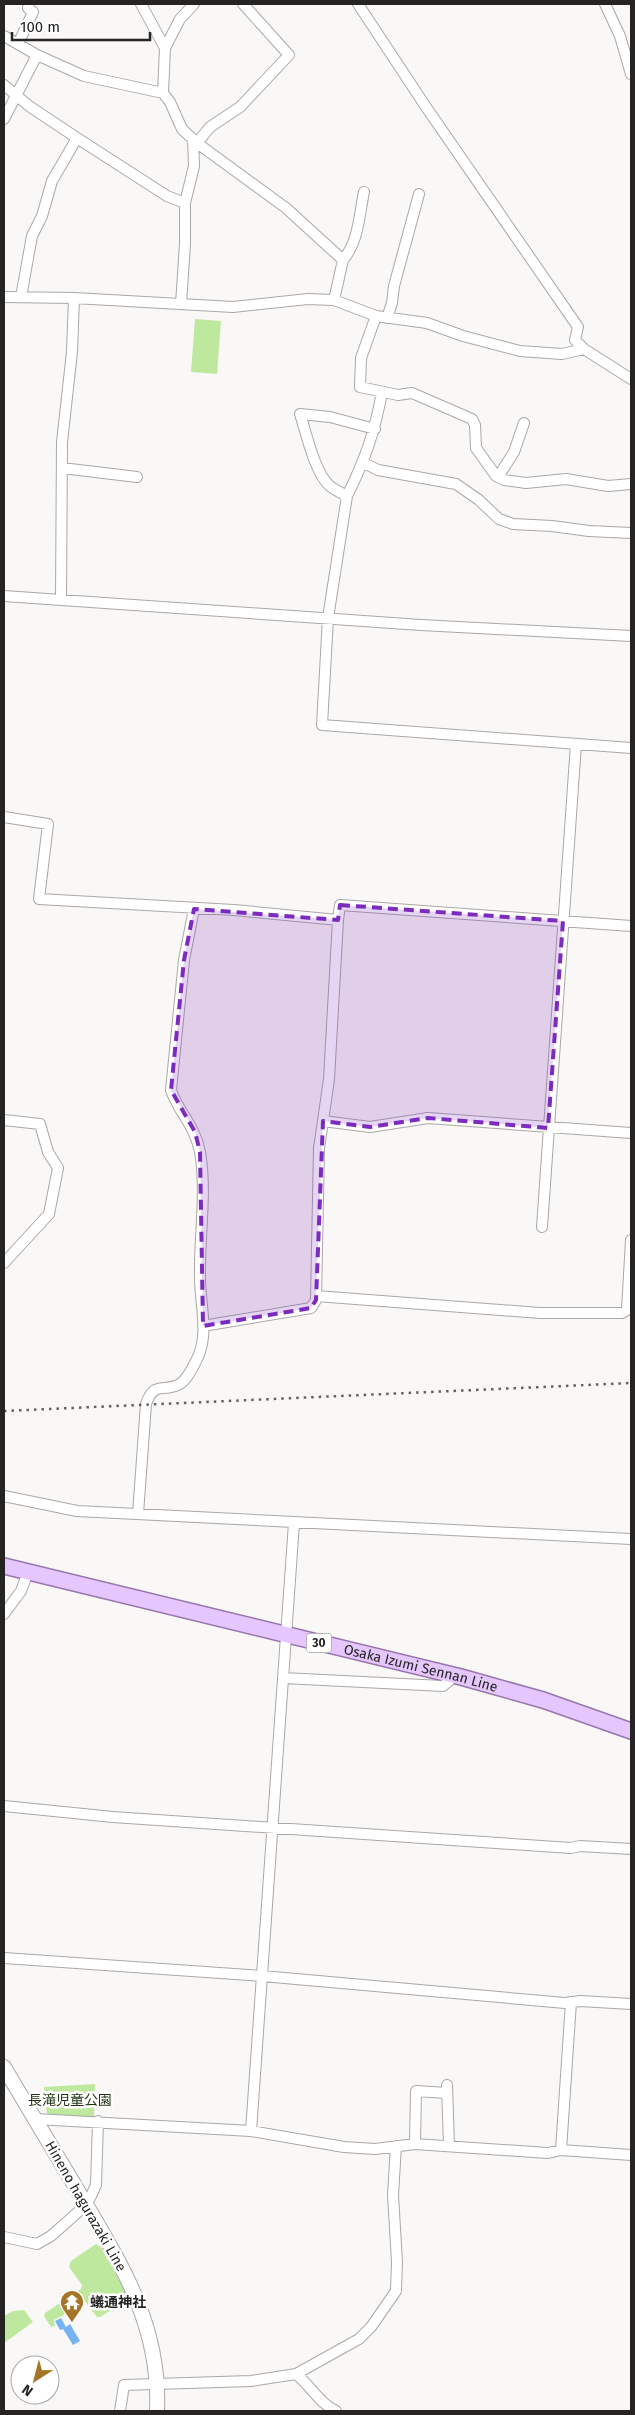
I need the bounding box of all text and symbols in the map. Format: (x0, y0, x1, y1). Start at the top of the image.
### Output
scale bar (12, 10, 150, 42)
text: 100 m (20, 18, 60, 36)
road number: 30 (306, 1634, 332, 1652)
street label: Osaka Izumi Sennan Line (342, 1641, 500, 1696)
park label: 長滝児童公園 (28, 2092, 112, 2109)
street label: Hineno hagurazaki Line (41, 2138, 130, 2275)
temple icon: 蟻通神社 (59, 2289, 85, 2323)
place label: 蟻通神社 (90, 2294, 146, 2311)
north arrow (10, 2355, 60, 2405)
text: N (19, 2381, 36, 2400)

